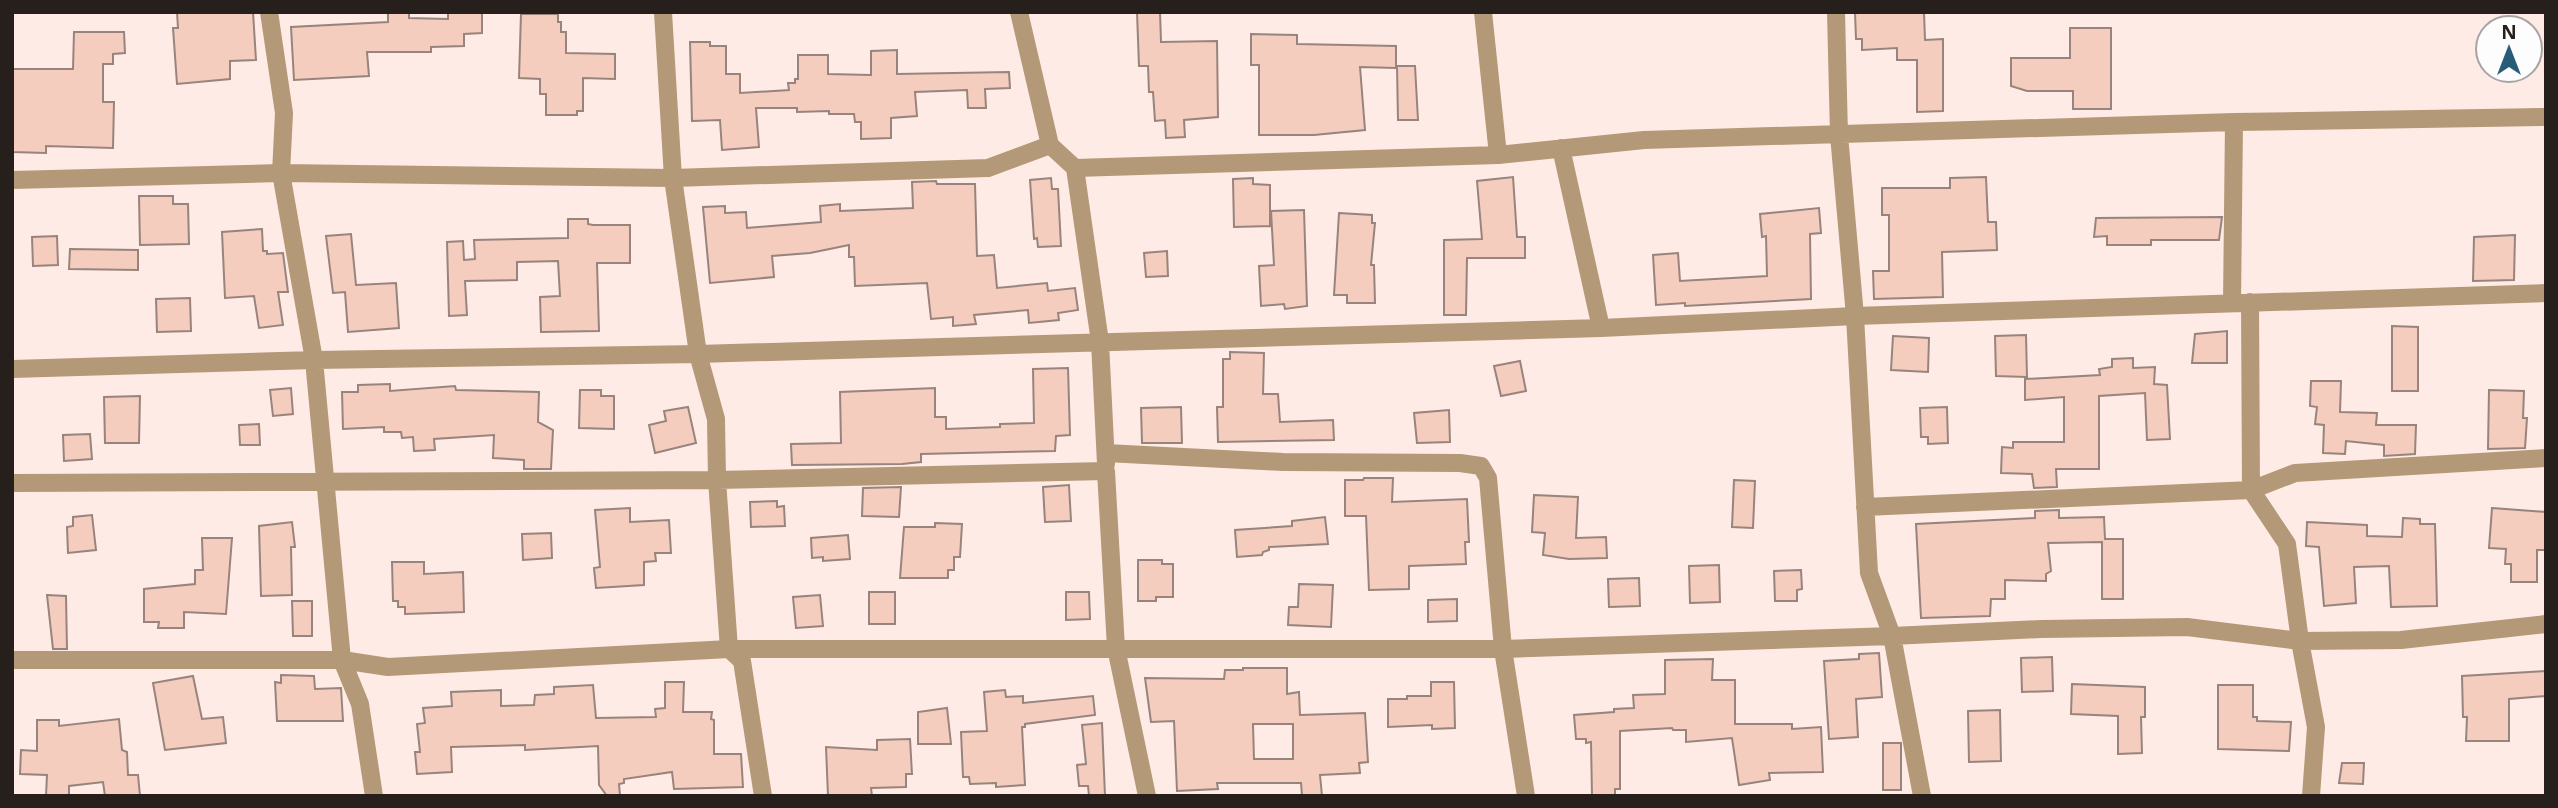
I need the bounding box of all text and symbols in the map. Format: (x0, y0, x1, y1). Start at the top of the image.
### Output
north arrow (2474, 14, 2544, 84)
text: N (2501, 19, 2517, 45)

